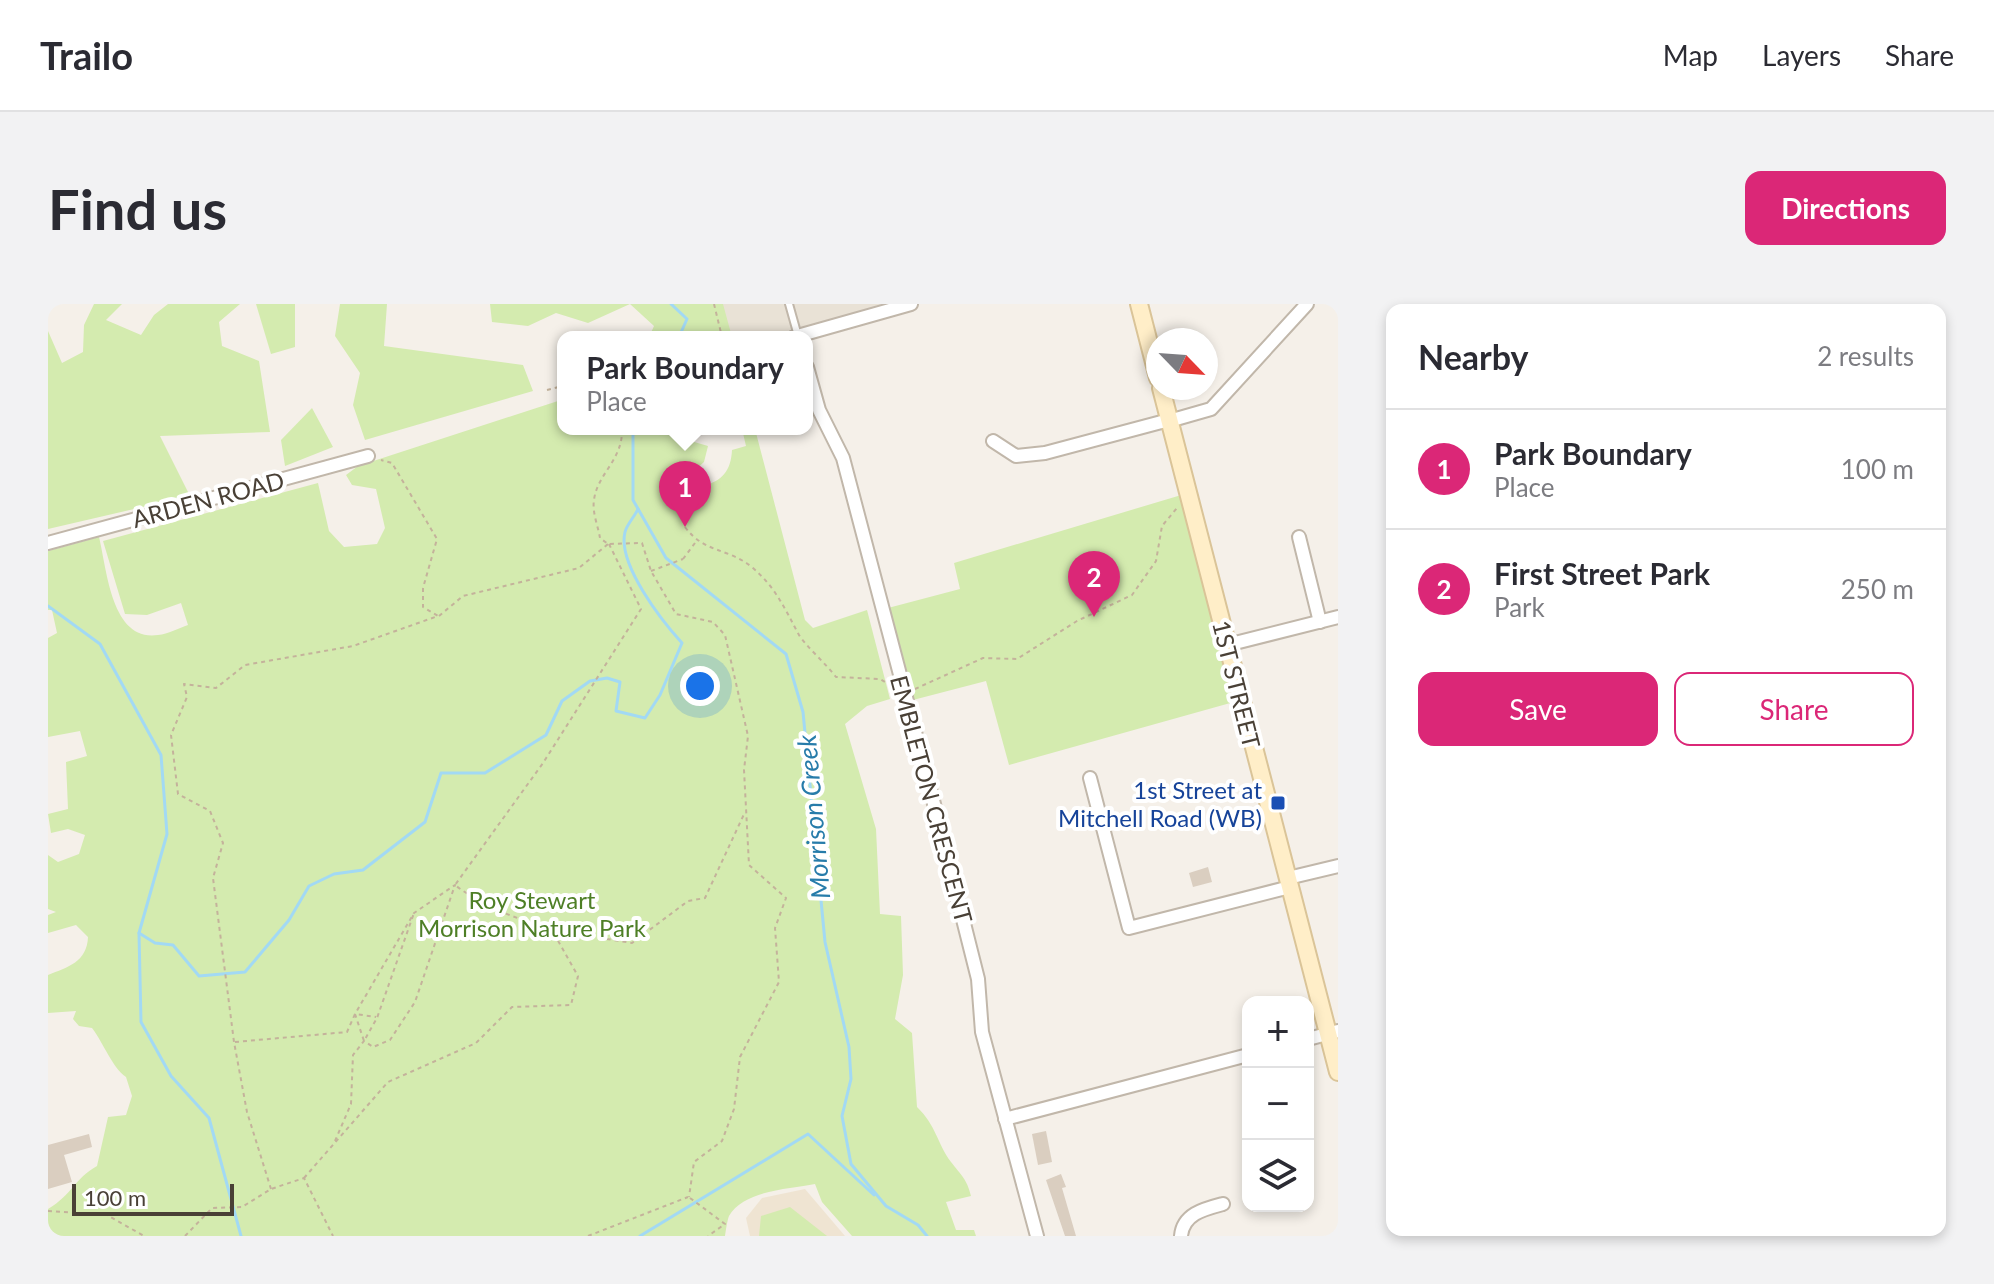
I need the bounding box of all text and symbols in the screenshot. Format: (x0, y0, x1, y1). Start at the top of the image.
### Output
text: Trailo (40, 32, 133, 78)
text: Map (1663, 38, 1718, 72)
text: Layers (1762, 38, 1841, 72)
text: Share (1885, 38, 1954, 72)
button: Directions (1745, 171, 1946, 245)
text: Find us (48, 175, 227, 242)
north arrow (1146, 328, 1218, 400)
popup (557, 331, 813, 435)
text: Nearby (1418, 336, 1529, 377)
text: 2 results (1817, 340, 1914, 372)
text: Park Boundary (586, 349, 784, 385)
text: Place (586, 385, 647, 417)
text: Park Boundary (1494, 435, 1692, 471)
text: 1 (1436, 453, 1452, 485)
text: 100 m (1841, 453, 1914, 485)
pin: 1 (659, 461, 711, 527)
street label: ARDEN ROAD (129, 465, 287, 533)
text: Place (1494, 471, 1555, 503)
pin: 2 (1068, 551, 1120, 617)
text: First Street Park (1494, 555, 1710, 591)
text: 2 (1436, 573, 1452, 605)
text: 250 m (1841, 573, 1914, 605)
text: Park (1494, 591, 1545, 623)
street label: 1ST STREET (1207, 617, 1267, 751)
your location (680, 666, 720, 706)
street label: EMBLETON CRESCENT (885, 672, 979, 926)
button: Save (1418, 672, 1658, 746)
button: Share (1674, 672, 1914, 746)
water label: Morrison Creek (790, 733, 836, 900)
place label: 1st Street at Mitchell Road (WB) (1058, 775, 1262, 832)
marker: 1st Street at Mitchell Road (WB) (1269, 794, 1287, 812)
park label: Roy Stewart Morrison Nature Park (418, 885, 647, 942)
map controls (1242, 996, 1314, 1212)
button: + (1242, 996, 1314, 1068)
button: − (1242, 1068, 1314, 1140)
button: layers (1242, 1140, 1314, 1212)
scale bar (72, 1180, 234, 1216)
text: 100 m (84, 1184, 146, 1211)

